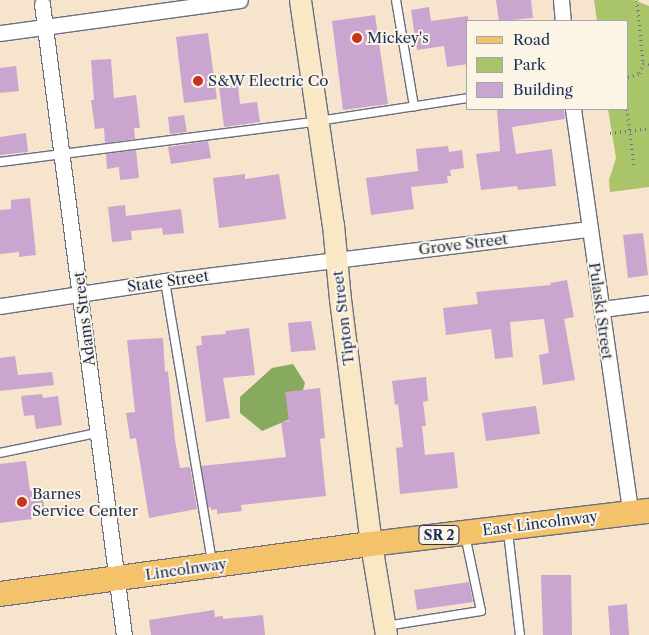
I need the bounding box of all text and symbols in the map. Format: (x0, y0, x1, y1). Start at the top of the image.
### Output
legend (467, 20, 629, 110)
place label: Mickey's (367, 29, 429, 47)
text: Road (513, 30, 550, 49)
marker: Mickey's (351, 32, 363, 44)
text: Park (513, 55, 546, 74)
place label: S&W Electric Co (208, 72, 329, 90)
marker: S&W Electric Co (192, 75, 204, 87)
text: Building (513, 80, 573, 99)
street label: Grove Street (417, 230, 509, 258)
street label: Pulaski Street (585, 261, 617, 361)
street label: State Street (126, 266, 210, 296)
street label: Tipton Street (328, 270, 358, 366)
street label: Adams Street (69, 271, 99, 367)
place label: Barnes Service Center (32, 484, 138, 519)
marker: Barnes Service Center (16, 496, 28, 508)
street label: East Lincolnway (481, 507, 599, 539)
road number: SR 2 (418, 524, 460, 546)
street label: Lincolnway (144, 554, 228, 584)

